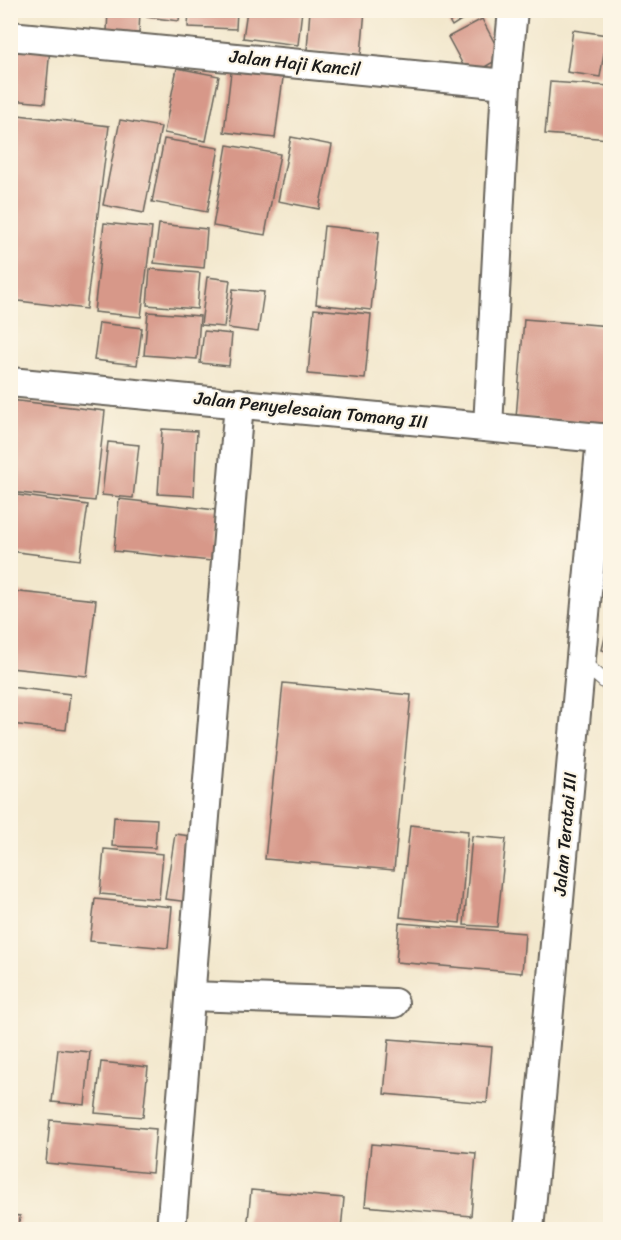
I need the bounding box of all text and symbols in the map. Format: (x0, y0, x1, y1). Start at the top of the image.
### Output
street label: Jalan Haji Kancil (227, 40, 363, 86)
street label: Jalan Penyelesaian Tomang III (192, 382, 430, 438)
street label: Jalan Teratai III (544, 770, 586, 898)

